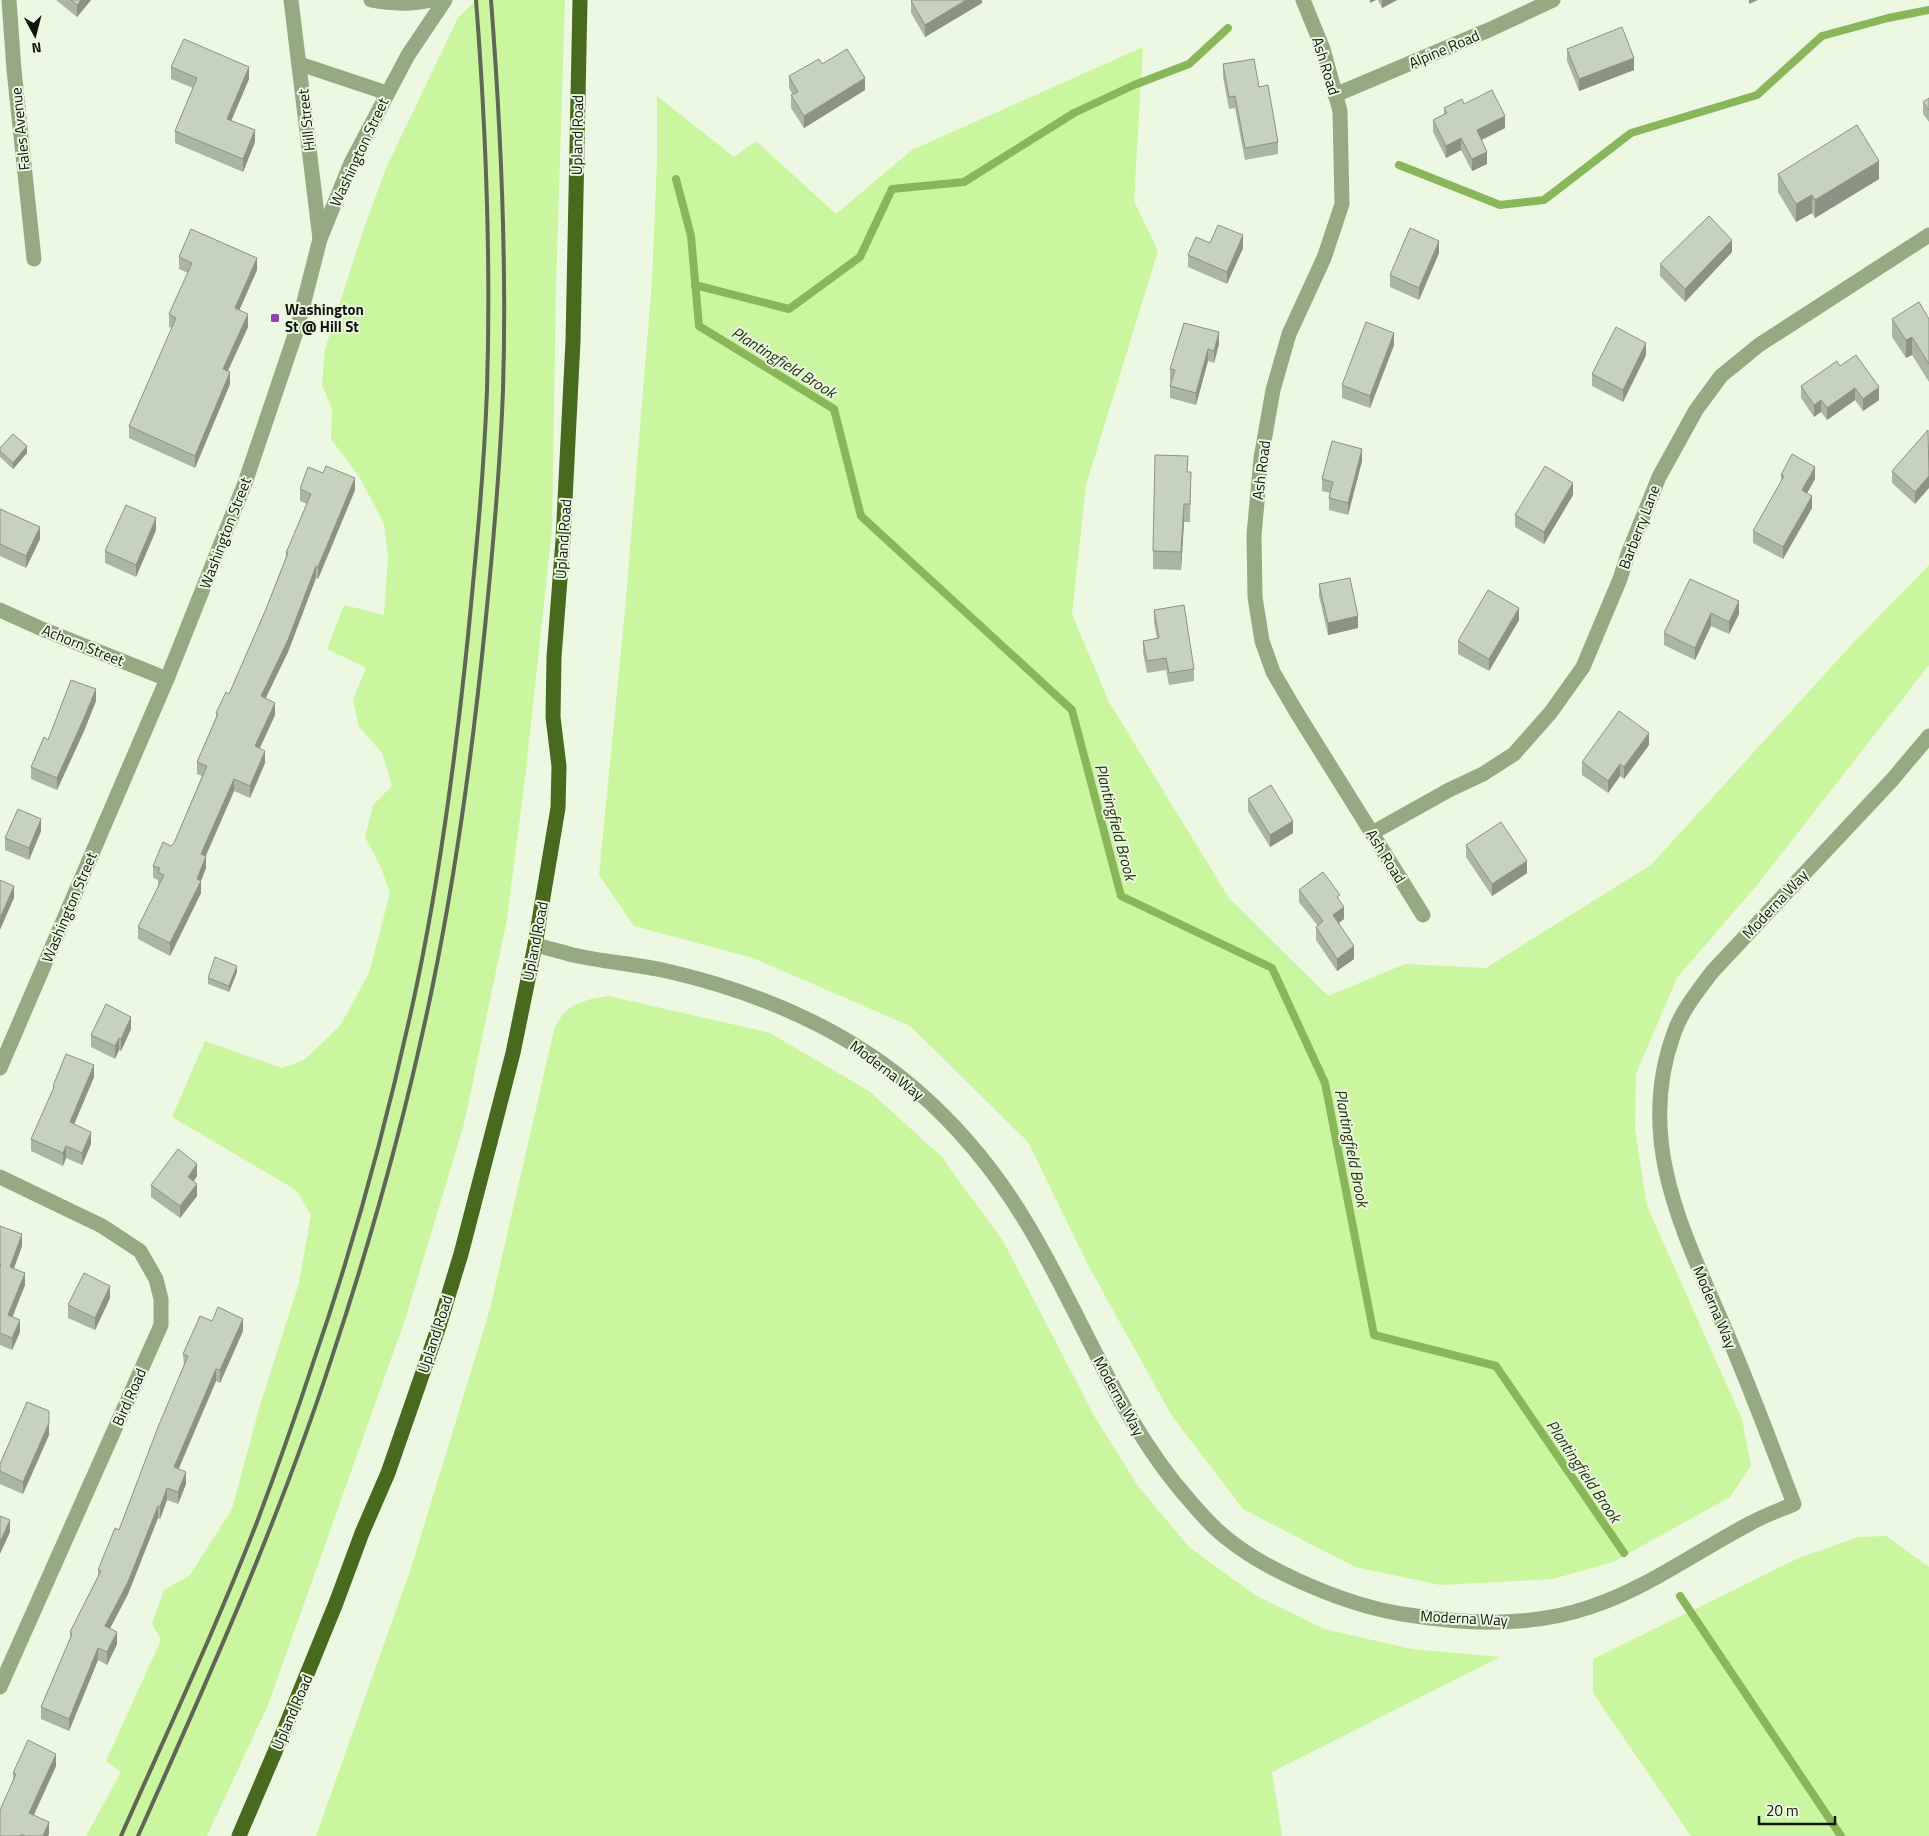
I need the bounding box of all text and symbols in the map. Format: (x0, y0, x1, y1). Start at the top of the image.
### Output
north arrow (10, 10, 60, 60)
street label: Alpine Road (1405, 24, 1483, 74)
street label: Ash Road (1306, 34, 1346, 98)
text: N (31, 37, 43, 59)
street label: Fales Avenue (4, 86, 36, 172)
street label: Hill Street (291, 87, 321, 152)
street label: Washington Street (324, 93, 395, 210)
street label: Upland Road (565, 95, 589, 175)
place label: Washington St @ Hill St (285, 298, 364, 338)
marker: Washington St @ Hill St (269, 312, 281, 324)
water label: Plantingfield Brook (727, 320, 843, 405)
street label: Ash Road (1246, 439, 1276, 501)
street label: Washington Street (193, 473, 257, 592)
street label: Barberry Lane (1612, 481, 1666, 573)
street label: Upland Road (549, 498, 577, 580)
street label: Achorn Street (39, 618, 128, 672)
water label: Plantingfield Brook (1089, 761, 1144, 885)
street label: Ash Road (1360, 825, 1412, 887)
street label: Washington Street (35, 848, 103, 966)
street label: Moderna Way (1737, 864, 1813, 944)
street label: Upland Road (516, 899, 554, 983)
street label: Moderna Way (845, 1034, 929, 1106)
water label: Plantingfield Brook (1329, 1087, 1376, 1211)
street label: Moderna Way (1687, 1262, 1743, 1352)
street label: Upland Road (412, 1292, 458, 1376)
street label: Moderna Way (1088, 1352, 1150, 1440)
street label: Bird Road (106, 1364, 152, 1430)
water label: Plantingfield Brook (1541, 1415, 1628, 1529)
street label: Moderna Way (1420, 1604, 1508, 1632)
street label: Upland Road (266, 1671, 318, 1753)
scale bar (1759, 1794, 1835, 1826)
text: 20 m (1766, 1799, 1799, 1822)

